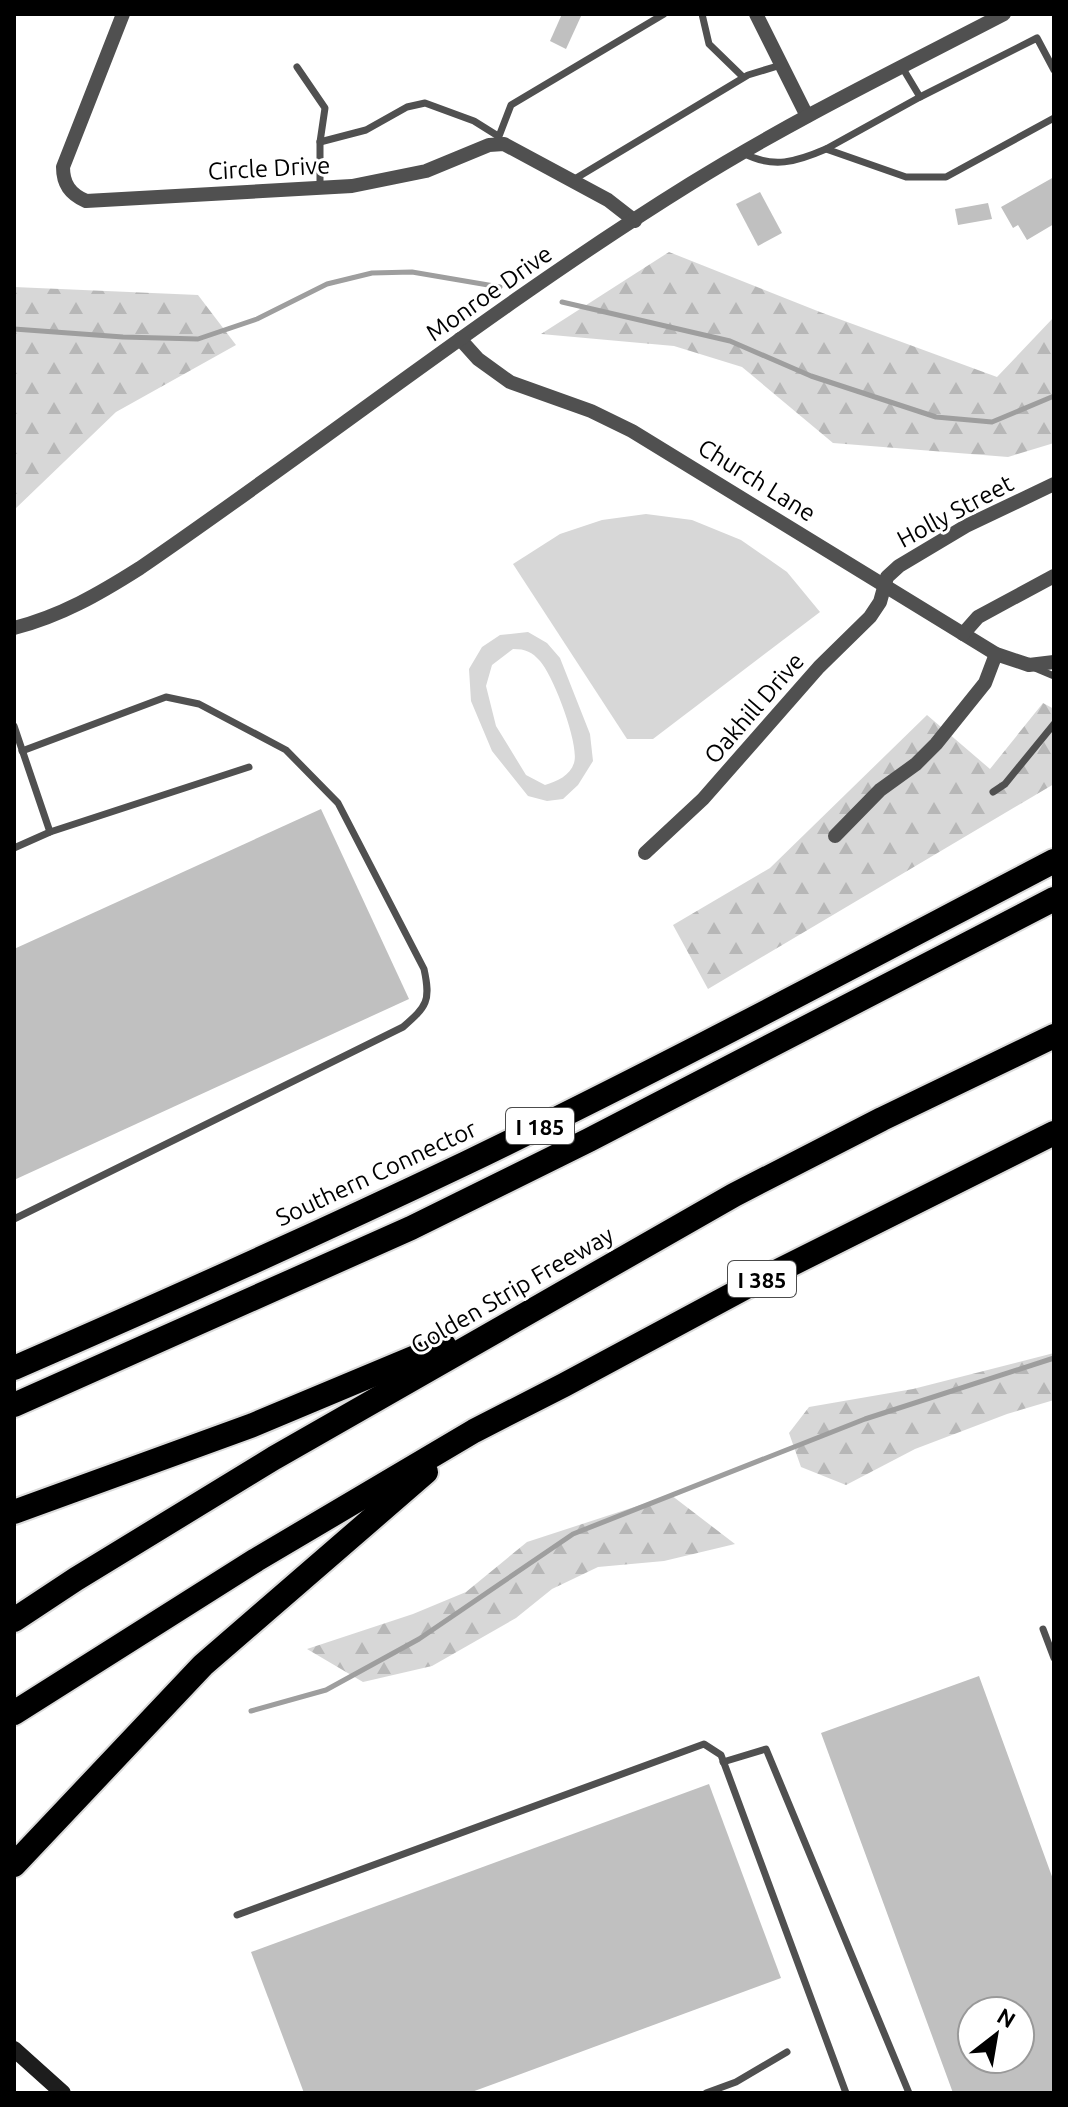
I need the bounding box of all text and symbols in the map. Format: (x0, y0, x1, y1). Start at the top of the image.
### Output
street label: Circle Drive (207, 151, 331, 185)
street label: Monroe Drive (421, 240, 557, 346)
street label: Church Lane (693, 433, 821, 527)
street label: Holly Street (892, 469, 1018, 553)
street label: Oakhill Drive (699, 647, 809, 769)
road number: I 185 (506, 1108, 574, 1144)
street label: Southern Connector (271, 1115, 481, 1231)
street label: Golden Strip Freeway (406, 1221, 618, 1359)
road number: I 385 (728, 1261, 796, 1297)
north arrow (956, 1995, 1036, 2075)
text: N (993, 2002, 1020, 2032)

